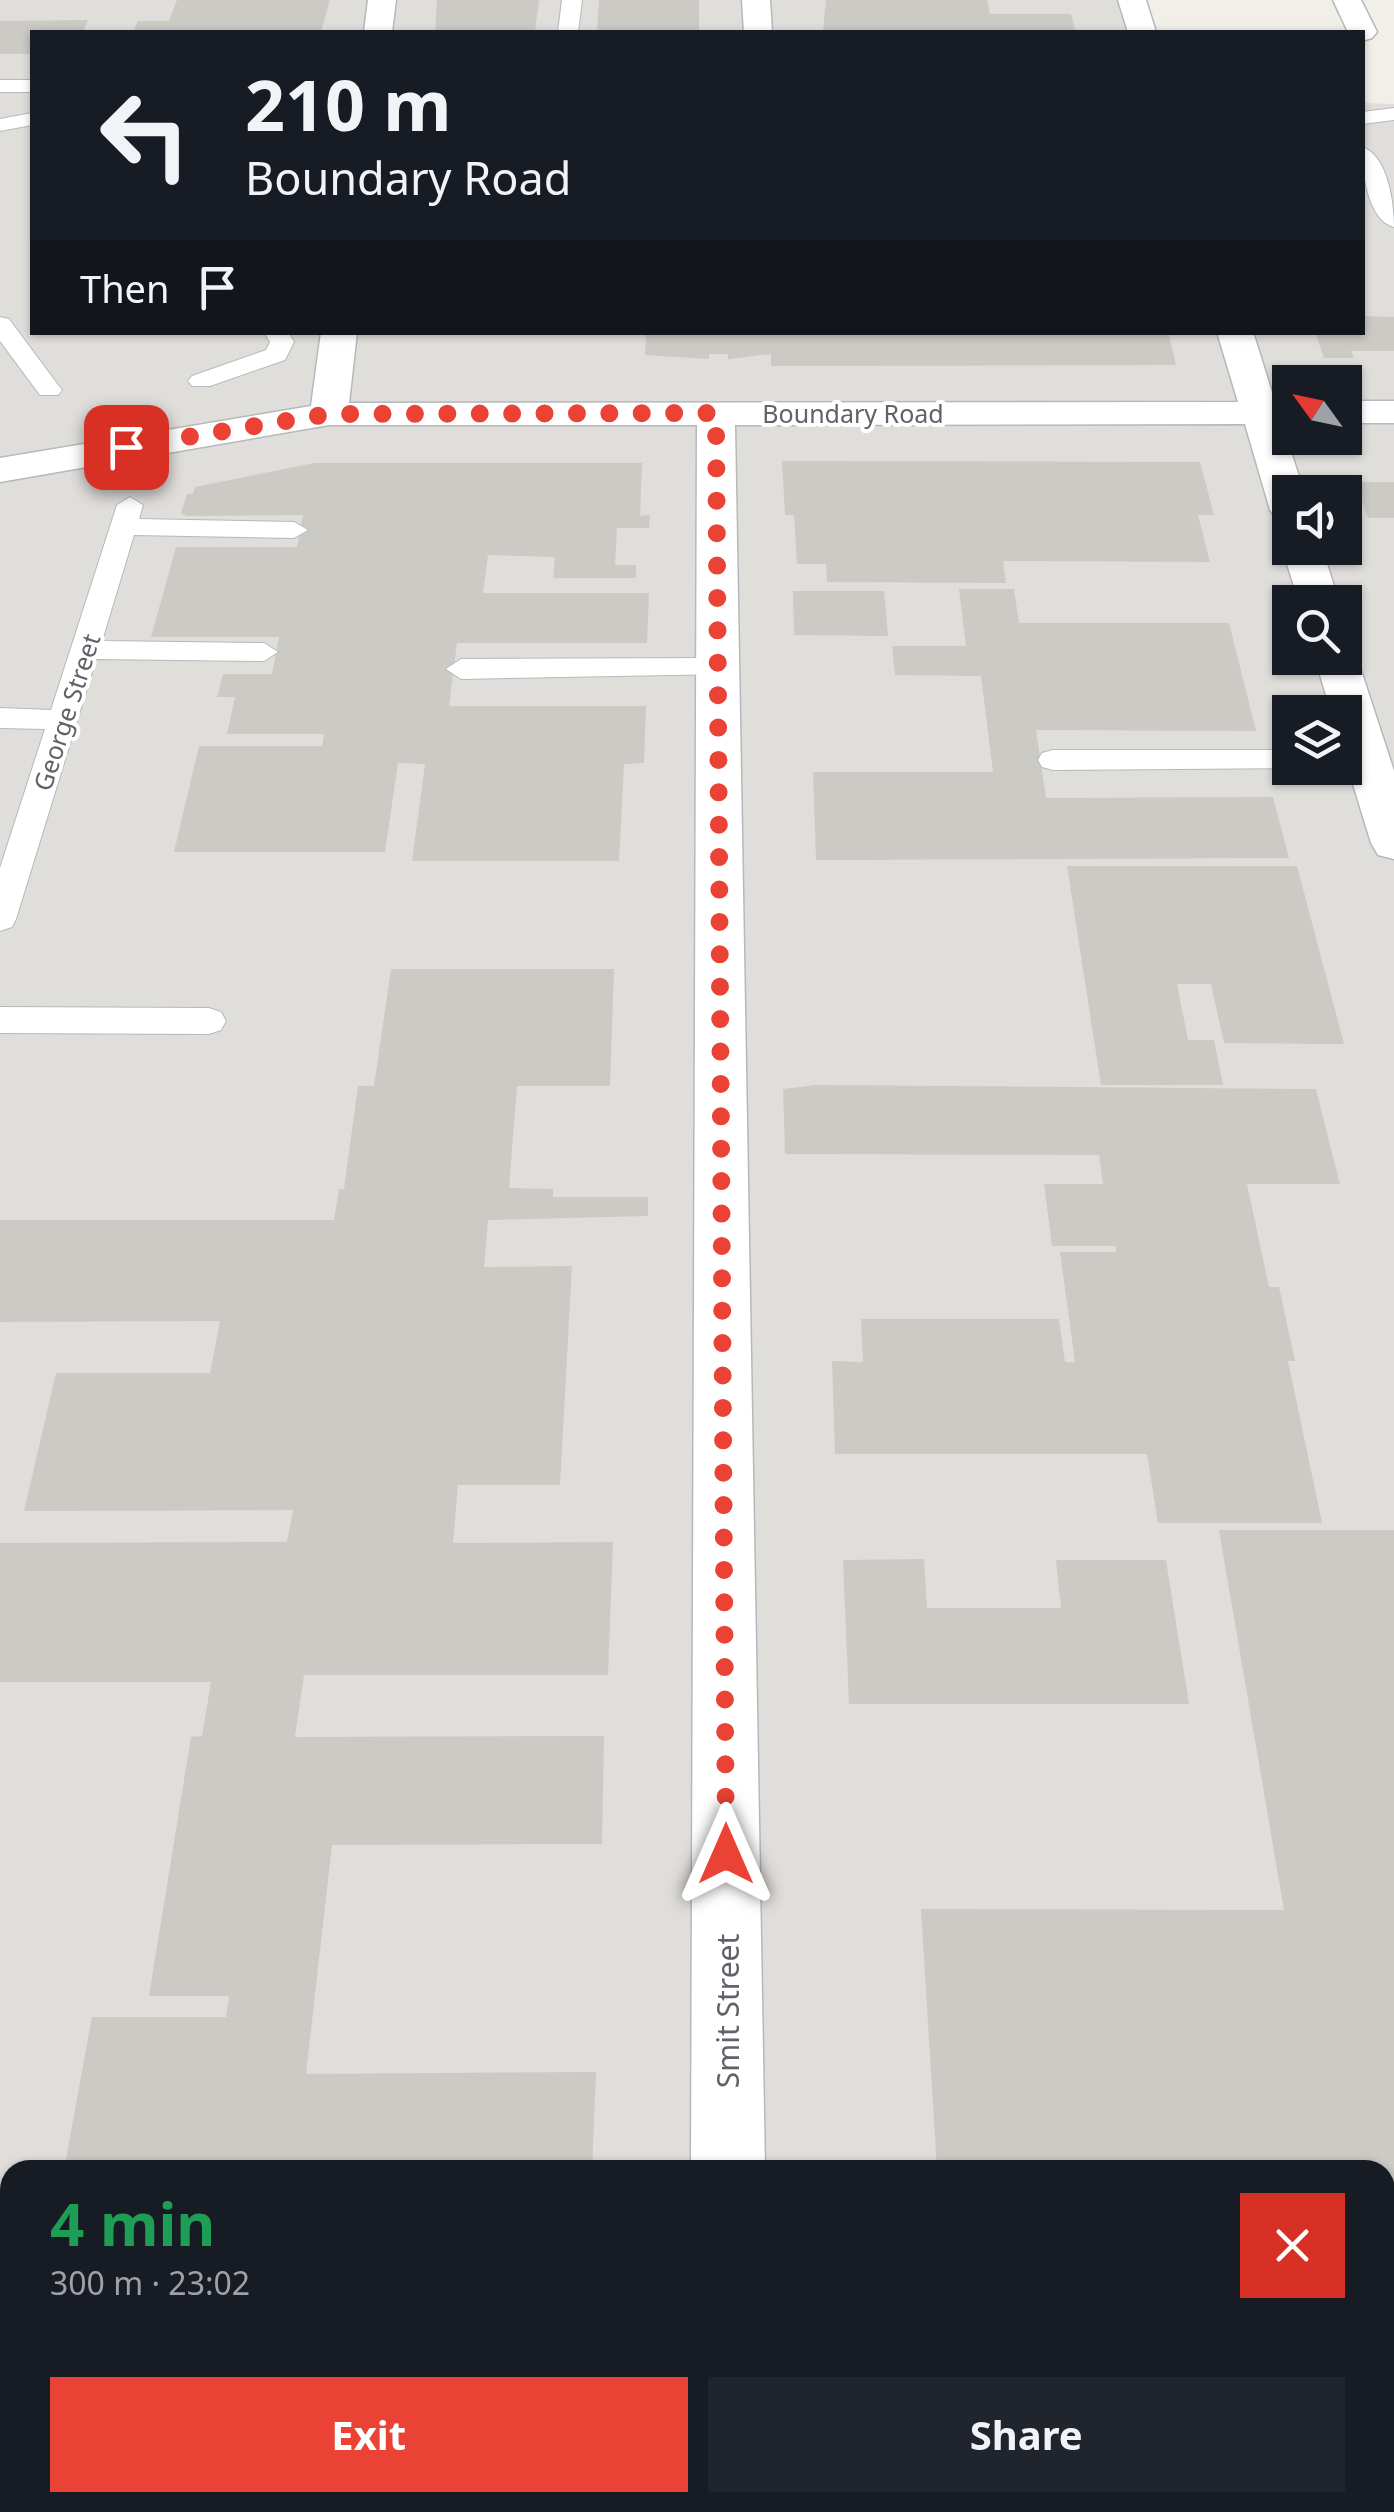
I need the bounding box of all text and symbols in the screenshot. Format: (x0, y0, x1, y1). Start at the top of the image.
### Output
text: 210 m (245, 56, 452, 152)
icon: left (80, 70, 210, 200)
text: Boundary Road (245, 147, 571, 208)
icon: arrive (190, 260, 245, 315)
text: Then (80, 262, 170, 314)
north arrow (1272, 365, 1362, 455)
map controls (1272, 365, 1362, 785)
street label: Boundary Road (762, 396, 944, 430)
pin (84, 405, 169, 490)
icon: arrive (99, 420, 154, 475)
button: sound (1272, 475, 1362, 565)
button: search (1272, 585, 1362, 675)
street label: George Street (25, 629, 107, 795)
button: layers (1272, 695, 1362, 785)
position arrow (674, 1802, 778, 1906)
street label: Smit Street (707, 1934, 748, 2088)
text: 4 min (50, 2182, 215, 2264)
button: close (1240, 2193, 1345, 2298)
text: 300 m · 23:02 (50, 2261, 250, 2304)
button: Exit (50, 2377, 688, 2492)
button: Share (708, 2377, 1345, 2492)

